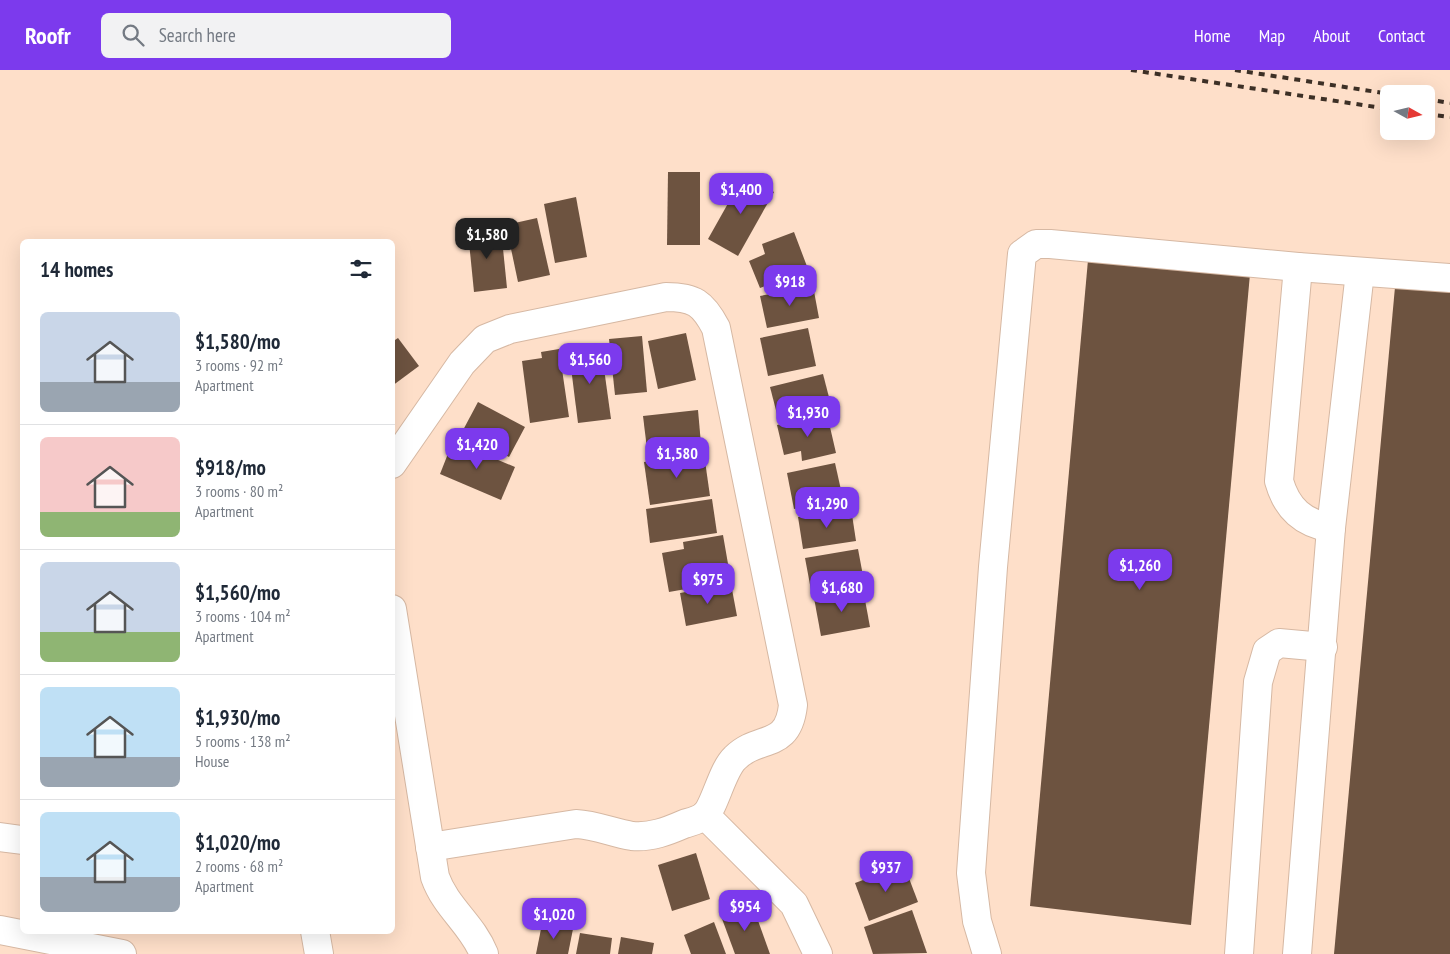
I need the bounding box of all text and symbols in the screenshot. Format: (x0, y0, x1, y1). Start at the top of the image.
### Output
search box (101, 13, 451, 58)
text: Roofr (25, 20, 71, 51)
icon: search (119, 21, 147, 49)
text: Search here (159, 23, 236, 47)
text: Home (1194, 24, 1231, 47)
text: Map (1259, 24, 1285, 47)
text: About (1313, 24, 1350, 47)
text: Contact (1378, 24, 1425, 47)
north arrow (1380, 85, 1435, 140)
map controls (1380, 85, 1435, 140)
pin: $1,400 (700, 172, 782, 215)
text: $1,400 (720, 179, 762, 199)
pin: $1,580 (446, 218, 528, 260)
text: $1,580 (466, 224, 508, 244)
icon: filters (347, 255, 375, 283)
text: 14 homes (40, 256, 113, 283)
pin: $918 (760, 264, 820, 307)
text: $918 (775, 271, 805, 291)
text: $1,580/mo (195, 328, 280, 355)
icon: home (80, 332, 140, 392)
pin: $1,560 (549, 342, 631, 385)
text: $1,560 (569, 349, 611, 369)
text: 3 rooms · 92 m² (195, 355, 283, 375)
text: Apartment (195, 375, 254, 395)
pin: $1,930 (767, 396, 849, 438)
text: $1,930 (787, 402, 829, 422)
pin: $1,420 (436, 428, 518, 470)
text: $1,420 (456, 434, 498, 454)
pin: $1,580 (636, 436, 718, 479)
text: $1,580 (656, 443, 698, 463)
text: $918/mo (195, 454, 266, 481)
icon: home (80, 457, 140, 517)
text: 3 rooms · 80 m² (195, 481, 283, 501)
pin: $1,290 (786, 486, 868, 529)
text: $1,290 (806, 493, 848, 513)
text: Apartment (195, 501, 254, 521)
pin: $1,260 (1099, 548, 1181, 591)
text: $1,260 (1119, 555, 1161, 575)
pin: $975 (678, 562, 738, 605)
text: $975 (693, 569, 723, 589)
pin: $1,680 (801, 570, 883, 613)
text: $1,680 (821, 577, 863, 597)
text: $1,560/mo (195, 579, 280, 606)
icon: home (80, 582, 140, 642)
text: 3 rooms · 104 m² (195, 606, 291, 626)
text: Apartment (195, 626, 254, 646)
text: $1,930/mo (195, 704, 280, 731)
icon: home (80, 707, 140, 767)
text: 5 rooms · 138 m² (195, 731, 291, 751)
text: House (195, 751, 229, 771)
text: $1,020/mo (195, 829, 280, 856)
icon: home (80, 832, 140, 892)
pin: $937 (856, 850, 916, 893)
text: 2 rooms · 68 m² (195, 856, 283, 876)
text: $937 (871, 857, 901, 877)
text: Apartment (195, 876, 254, 896)
pin: $954 (715, 890, 775, 932)
text: $954 (730, 896, 760, 916)
pin: $1,020 (513, 898, 595, 940)
text: $1,020 (533, 904, 575, 924)

